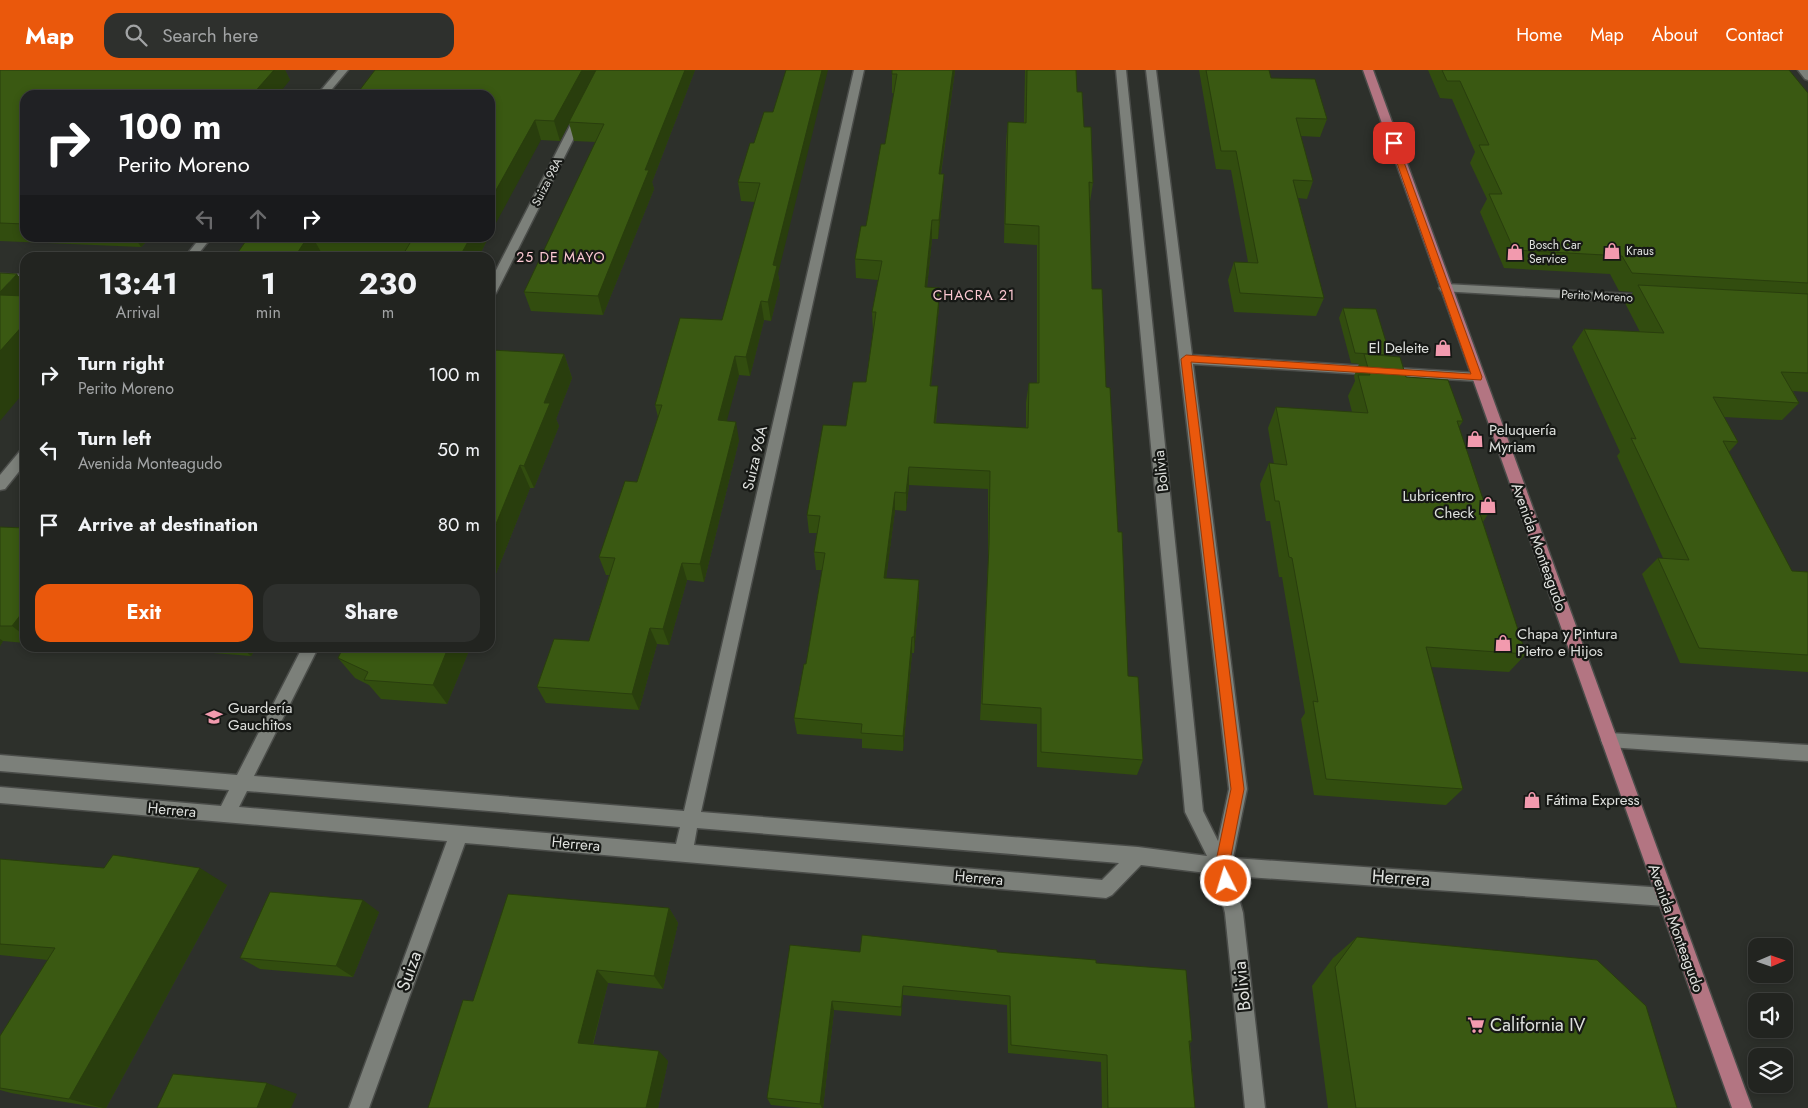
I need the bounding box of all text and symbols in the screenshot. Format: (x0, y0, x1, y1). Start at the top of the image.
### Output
search box (104, 13, 454, 58)
text: Map (25, 18, 74, 53)
icon: search (122, 21, 150, 49)
text: Search here (162, 22, 258, 49)
text: Home (1516, 22, 1562, 48)
text: Map (1590, 22, 1624, 48)
text: About (1652, 22, 1697, 48)
text: Contact (1725, 22, 1783, 48)
text: 100 m (118, 102, 221, 152)
icon: right (35, 110, 100, 175)
pin (1373, 122, 1415, 164)
icon: arrive (1380, 129, 1408, 157)
text: Perito Moreno (118, 148, 250, 180)
street label: Suiza 98A (527, 155, 567, 209)
icon: left (191, 205, 219, 233)
icon: ahead (244, 205, 272, 233)
icon: right (297, 205, 325, 233)
place label: Bosch Car Service (1529, 236, 1582, 268)
shop icon: Kraus (1602, 241, 1622, 261)
shop icon: Bosch Car Service (1505, 242, 1525, 262)
place label: Kraus (1626, 242, 1654, 260)
district label: 25 DE MAYO (516, 247, 606, 267)
text: 13:41 (98, 262, 178, 305)
text: 1 (261, 262, 276, 305)
text: 230 (359, 262, 417, 305)
district label: CHACRA 21 (933, 285, 1015, 305)
street label: Perito Moreno (1561, 285, 1634, 307)
text: Arrival (116, 301, 160, 324)
text: min (256, 301, 281, 324)
text: m (382, 301, 394, 324)
place label: El Deleite (1368, 337, 1429, 359)
shop icon: El Deleite (1433, 338, 1453, 358)
text: Turn right (78, 350, 164, 377)
icon: right (35, 361, 63, 389)
text: 100 m (428, 361, 480, 388)
text: Perito Moreno (78, 377, 174, 400)
place label: Peluquería Myriam (1489, 419, 1556, 458)
street label: Suiza 96A (737, 423, 773, 493)
text: Turn left (78, 425, 151, 452)
shop icon: Peluquería Myriam (1465, 429, 1485, 449)
icon: left (35, 436, 63, 464)
text: 50 m (437, 436, 480, 463)
street label: Bolivia (1148, 449, 1174, 493)
text: Avenida Monteagudo (78, 452, 222, 475)
street label: Avenida Monteagudo (1506, 480, 1572, 614)
place label: Lubricentro Check (1403, 485, 1474, 524)
shop icon: Lubricentro Check (1478, 495, 1498, 515)
icon: arrive (35, 511, 63, 539)
text: Arrive at destination (78, 511, 258, 538)
text: 80 m (438, 511, 480, 538)
button: Exit (35, 584, 253, 642)
button: Share (263, 584, 480, 642)
place label: Chapa y Pintura Pietro e Hijos (1517, 623, 1618, 662)
shop icon: Chapa y Pintura Pietro e Hijos (1493, 633, 1513, 653)
place label: Guardería Gauchitos (228, 697, 292, 736)
school or university icon: Guardería Gauchitos (204, 707, 224, 727)
place label: Fátima Express (1546, 789, 1640, 811)
shop icon: Fátima Express (1522, 790, 1542, 810)
street label: Herrera (147, 797, 197, 823)
street label: Herrera (551, 831, 601, 857)
position arrow (1199, 854, 1251, 906)
street label: Avenida Monteagudo (1643, 861, 1709, 995)
street label: Herrera (1371, 863, 1431, 893)
street label: Herrera (954, 865, 1004, 891)
north arrow (1748, 938, 1792, 982)
map controls (1748, 938, 1793, 1093)
street label: Suiza (390, 947, 428, 995)
street label: Bolivia (1226, 960, 1258, 1012)
button: sound (1748, 993, 1793, 1038)
place label: California IV (1490, 1012, 1586, 1038)
supermarket icon: California IV (1466, 1015, 1486, 1035)
button: layers (1748, 1048, 1793, 1093)

